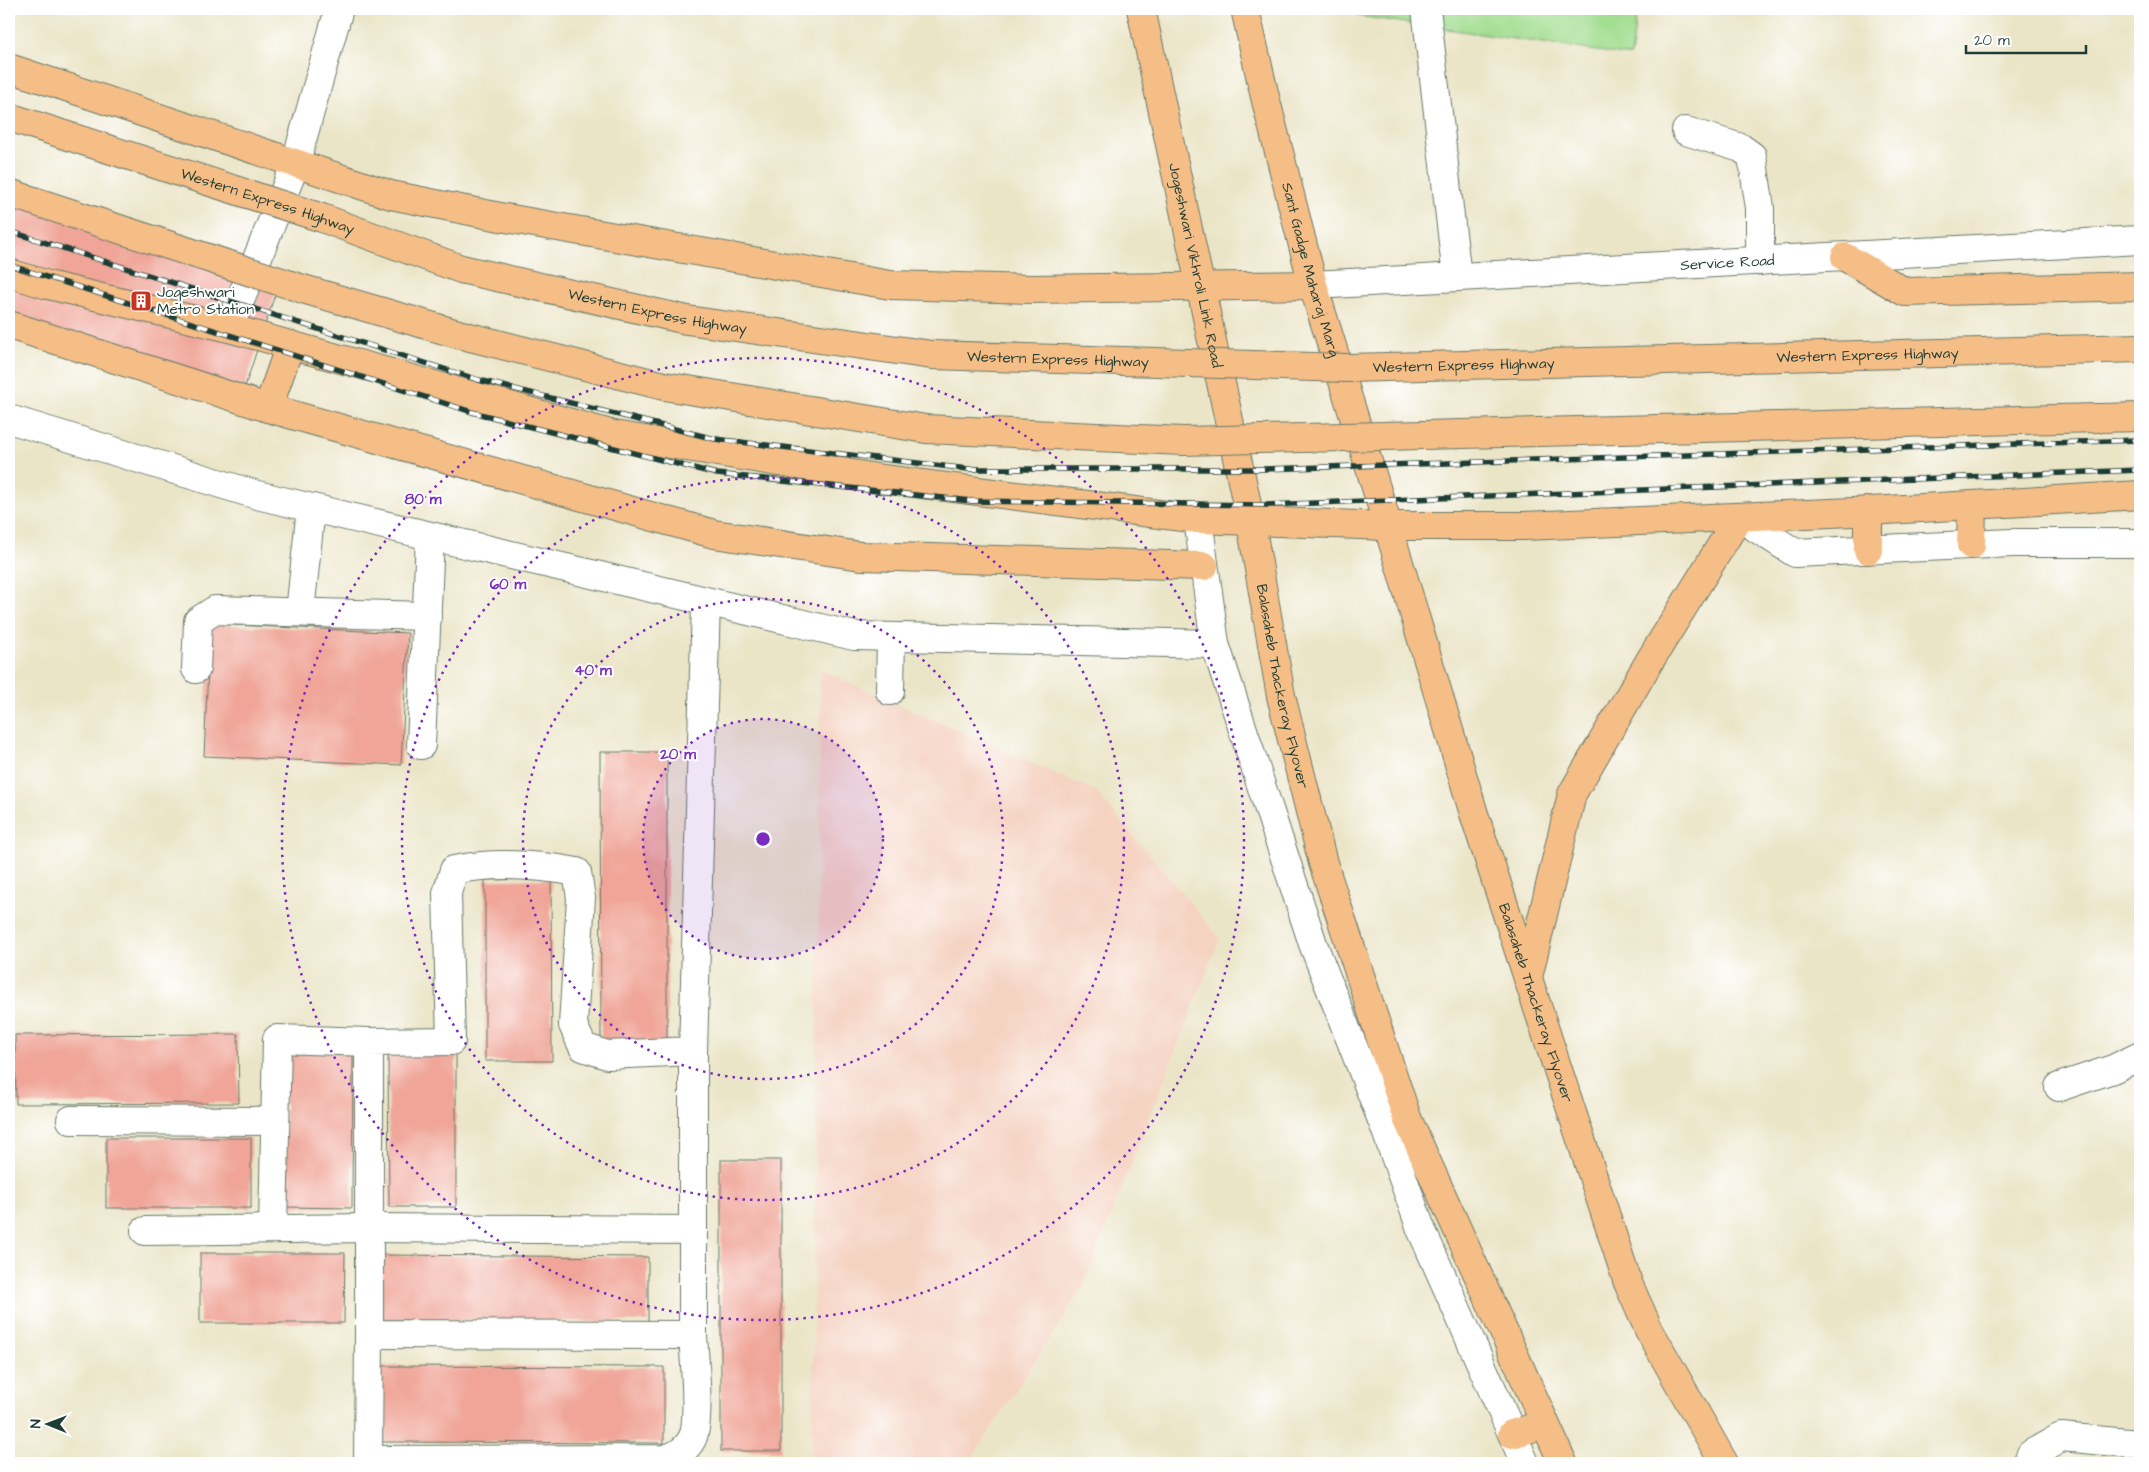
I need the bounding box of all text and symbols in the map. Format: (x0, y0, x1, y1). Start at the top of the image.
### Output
scale bar (1966, 22, 2086, 54)
text: 20 m (1974, 30, 2010, 51)
street label: Jogeshwari Vikhroli Link Road (1164, 161, 1228, 370)
street label: Western Express Highway (178, 163, 358, 241)
street label: Sant Gadge Maharaj Marg (1277, 180, 1345, 360)
street label: Service Road (1680, 249, 1775, 275)
place label: Jogeshwari Metro Station (157, 282, 254, 320)
street label: Western Express Highway (566, 283, 748, 340)
building icon: Jogeshwari Metro Station (129, 289, 153, 313)
street label: Western Express Highway (1776, 342, 1959, 368)
street label: Western Express Highway (966, 346, 1149, 373)
street label: Western Express Highway (1372, 352, 1555, 378)
text: 80 m (405, 489, 442, 510)
text: 60 m (490, 574, 527, 595)
street label: Balasaheb Thackeray Flyover (1251, 582, 1314, 791)
text: 40 m (574, 660, 612, 681)
text: 20 m (659, 744, 696, 765)
centre of rings (754, 830, 772, 848)
street label: Balasaheb Thackeray Flyover (1493, 900, 1579, 1105)
north arrow (22, 1400, 72, 1450)
text: N (26, 1419, 46, 1428)

